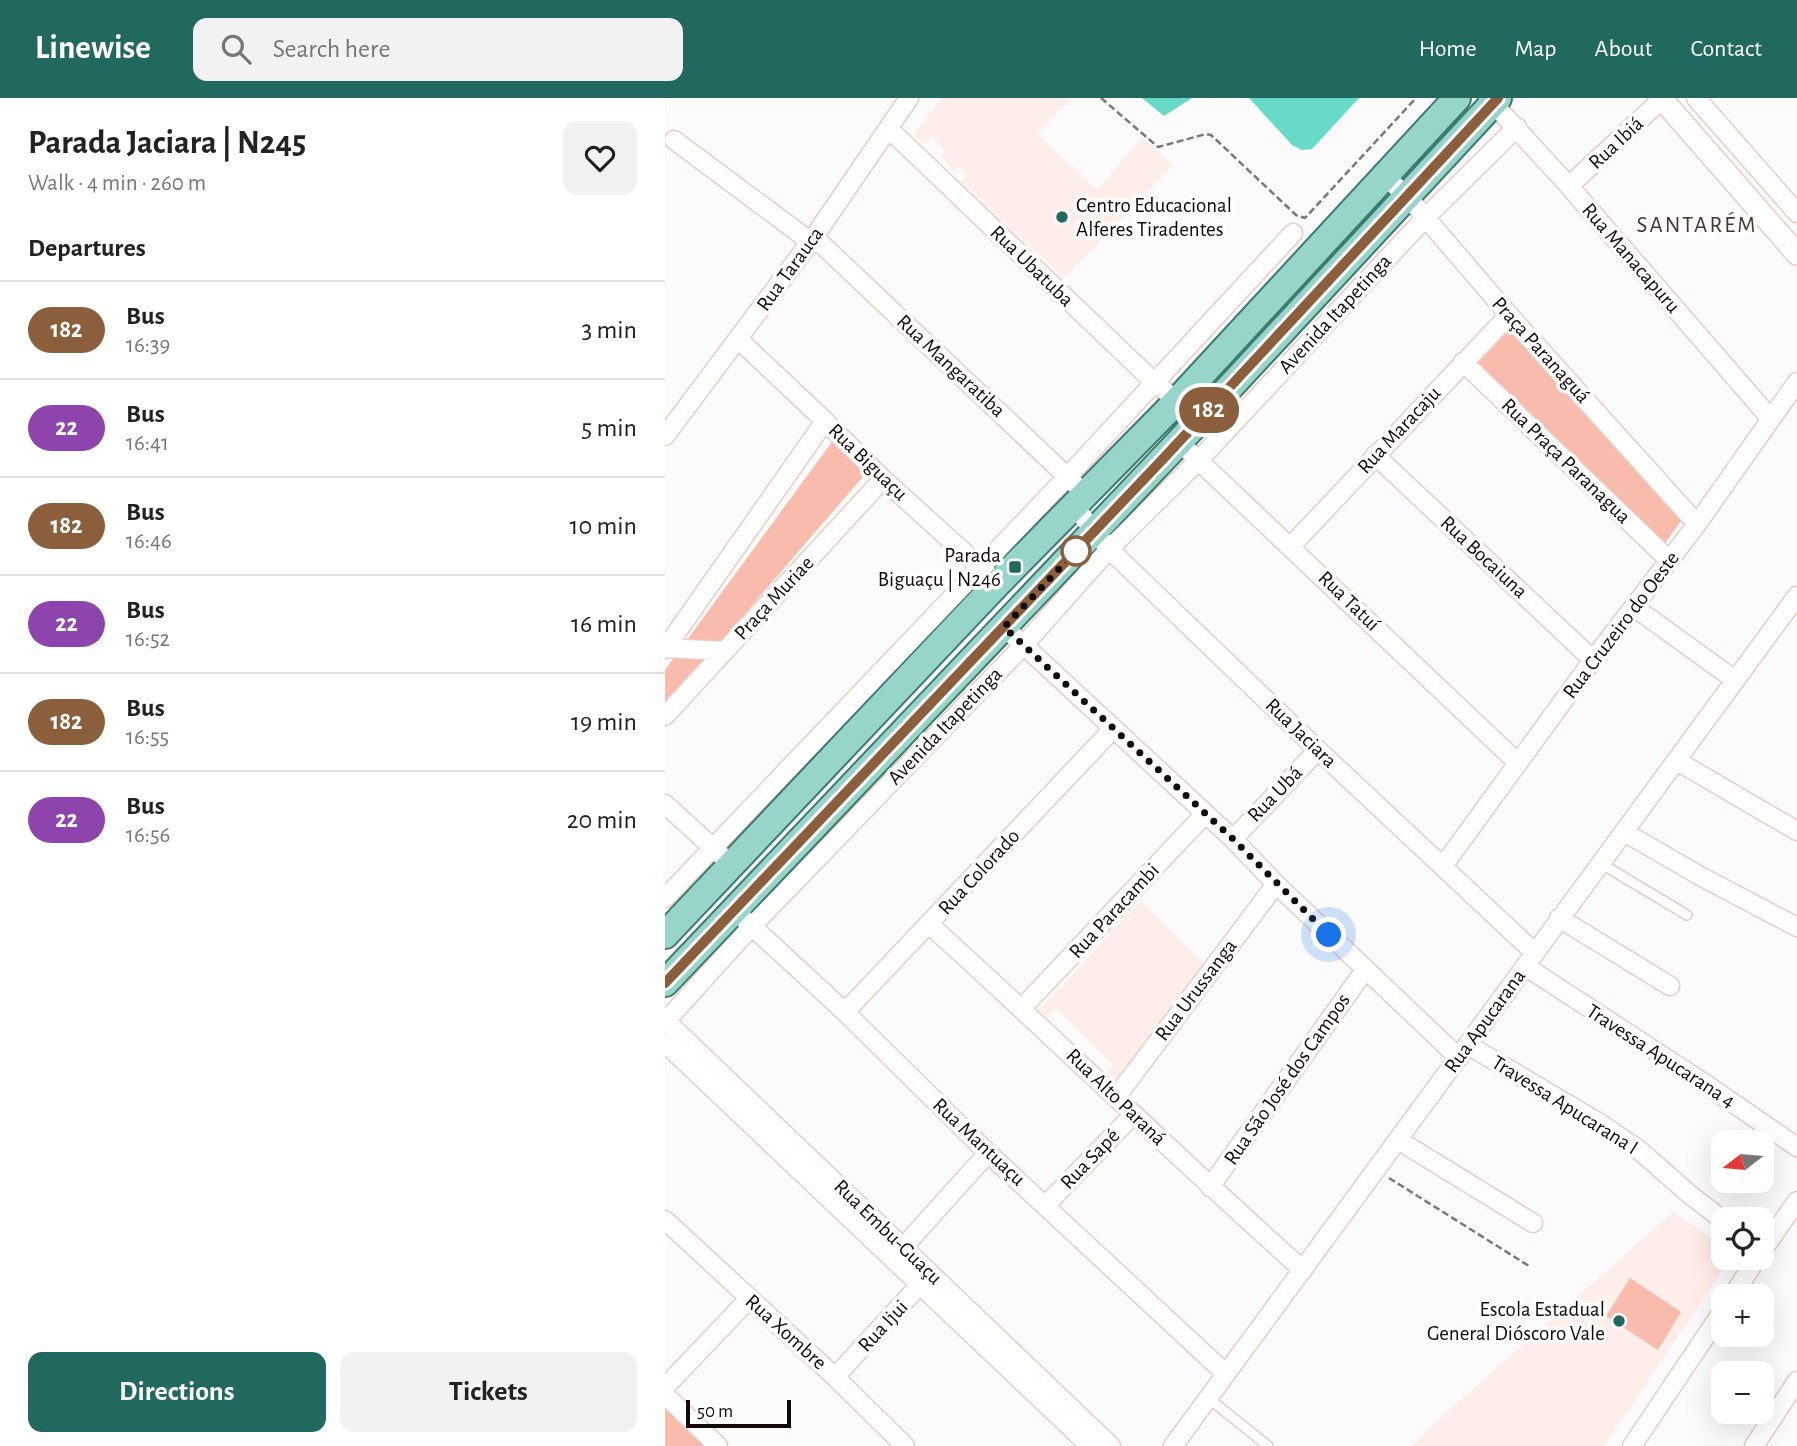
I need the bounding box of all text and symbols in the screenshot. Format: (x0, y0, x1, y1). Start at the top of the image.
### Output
search box (193, 18, 683, 81)
icon: search (217, 30, 255, 68)
text: Linewise (35, 32, 151, 65)
text: Search here (273, 36, 390, 62)
text: Home (1419, 37, 1477, 61)
text: Map (1515, 37, 1557, 61)
text: About (1595, 37, 1652, 61)
text: Contact (1690, 37, 1762, 61)
street label: Rua Ibiá (1585, 113, 1648, 173)
button: heart (563, 121, 637, 195)
text: Parada Jaciara | N245 (28, 127, 306, 160)
text: Walk · 4 min · 260 m (28, 172, 206, 195)
place label: Centro Educacional Alferes Tiradentes (1076, 195, 1232, 240)
street label: Rua Manacapuru (1578, 199, 1684, 317)
marker: Centro Educacional Alferes Tiradentes (1054, 209, 1070, 225)
district label: SANTARÉM (1637, 211, 1757, 237)
street label: Rua Ubatuba (986, 221, 1078, 311)
street label: Rua Tarauca (753, 223, 827, 315)
text: Departures (28, 235, 146, 261)
street label: Avenida Itapetinga (1275, 250, 1396, 378)
street label: Praça Paranaguá (1488, 293, 1594, 407)
text: Bus (126, 303, 165, 329)
street label: Rua Mangaratiba (893, 311, 1009, 422)
text: 3 min (581, 317, 637, 343)
text: 182 (51, 318, 82, 342)
text: 16:39 (126, 334, 170, 357)
street label: Rua Maracaju (1353, 382, 1445, 478)
line badge: 182 (1169, 387, 1249, 433)
street label: Rua Praça Paranagua (1498, 394, 1635, 528)
text: 182 (1193, 398, 1225, 422)
text: Bus (126, 401, 165, 427)
text: 5 min (581, 415, 637, 441)
text: 22 (55, 416, 78, 440)
street label: Rua Biguaçu (824, 419, 912, 505)
text: 16:41 (126, 432, 169, 455)
text: Bus (126, 499, 165, 525)
street label: Rua Bocaiuna (1437, 512, 1532, 602)
text: 10 min (570, 513, 637, 539)
text: 182 (51, 514, 82, 538)
text: 16:46 (126, 530, 172, 553)
unlabelled marker (1061, 536, 1091, 566)
place label: Parada Biguaçu | N246 (878, 545, 1001, 592)
street label: Rua Cruzeiro do Oeste (1559, 547, 1683, 703)
street label: Praça Muriae (730, 552, 818, 644)
marker: Parada Biguaçu | N246 (1007, 559, 1023, 575)
street label: Rua Tatuí (1314, 567, 1384, 636)
text: Bus (126, 597, 165, 623)
text: 16 min (571, 611, 637, 637)
text: 22 (55, 612, 78, 636)
text: 16:52 (126, 628, 170, 651)
street label: Avenida Itapetinga (884, 663, 1006, 789)
street label: Rua Jaciara (1261, 694, 1341, 772)
text: Bus (126, 695, 165, 721)
text: 19 min (571, 709, 637, 735)
text: 182 (51, 710, 82, 734)
text: 16:55 (126, 726, 169, 749)
street label: Rua Ubá (1244, 762, 1307, 826)
text: Bus (126, 793, 165, 819)
text: 20 min (567, 807, 637, 833)
text: 22 (55, 808, 78, 832)
text: 16:56 (126, 824, 170, 847)
street label: Rua Colorado (934, 825, 1024, 919)
street label: Rua Paracambi (1065, 859, 1163, 963)
your location (1311, 917, 1346, 952)
street label: Rua Urussanga (1151, 935, 1241, 1045)
street label: Rua Apucarana (1441, 965, 1530, 1077)
street label: Rua São José dos Campos (1220, 990, 1354, 1168)
street label: Travessa Apucarana 4 (1583, 1000, 1739, 1112)
street label: Rua Alto Paraná (1062, 1045, 1170, 1150)
street label: Travessa Apucarana I (1488, 1052, 1642, 1158)
street label: Rua Mantuaçu (929, 1094, 1029, 1190)
street label: Rua Sapé (1057, 1125, 1123, 1193)
north arrow (1711, 1130, 1775, 1194)
map controls (1711, 1130, 1774, 1424)
street label: Rua Embu-Guaçu (830, 1175, 946, 1289)
button: locate (1711, 1207, 1774, 1270)
button: + (1711, 1284, 1774, 1347)
street label: Rua Xombre (741, 1290, 831, 1374)
street label: Rua Ijui (854, 1296, 912, 1356)
place label: Escola Estadual General Dióscoro Vale (1427, 1299, 1605, 1344)
marker: Escola Estadual General Dióscoro Vale (1611, 1313, 1627, 1329)
button: Directions (28, 1352, 326, 1432)
button: Tickets (340, 1352, 637, 1432)
button: − (1711, 1361, 1774, 1424)
scale bar (686, 1397, 791, 1429)
text: 50 m (697, 1402, 733, 1421)

